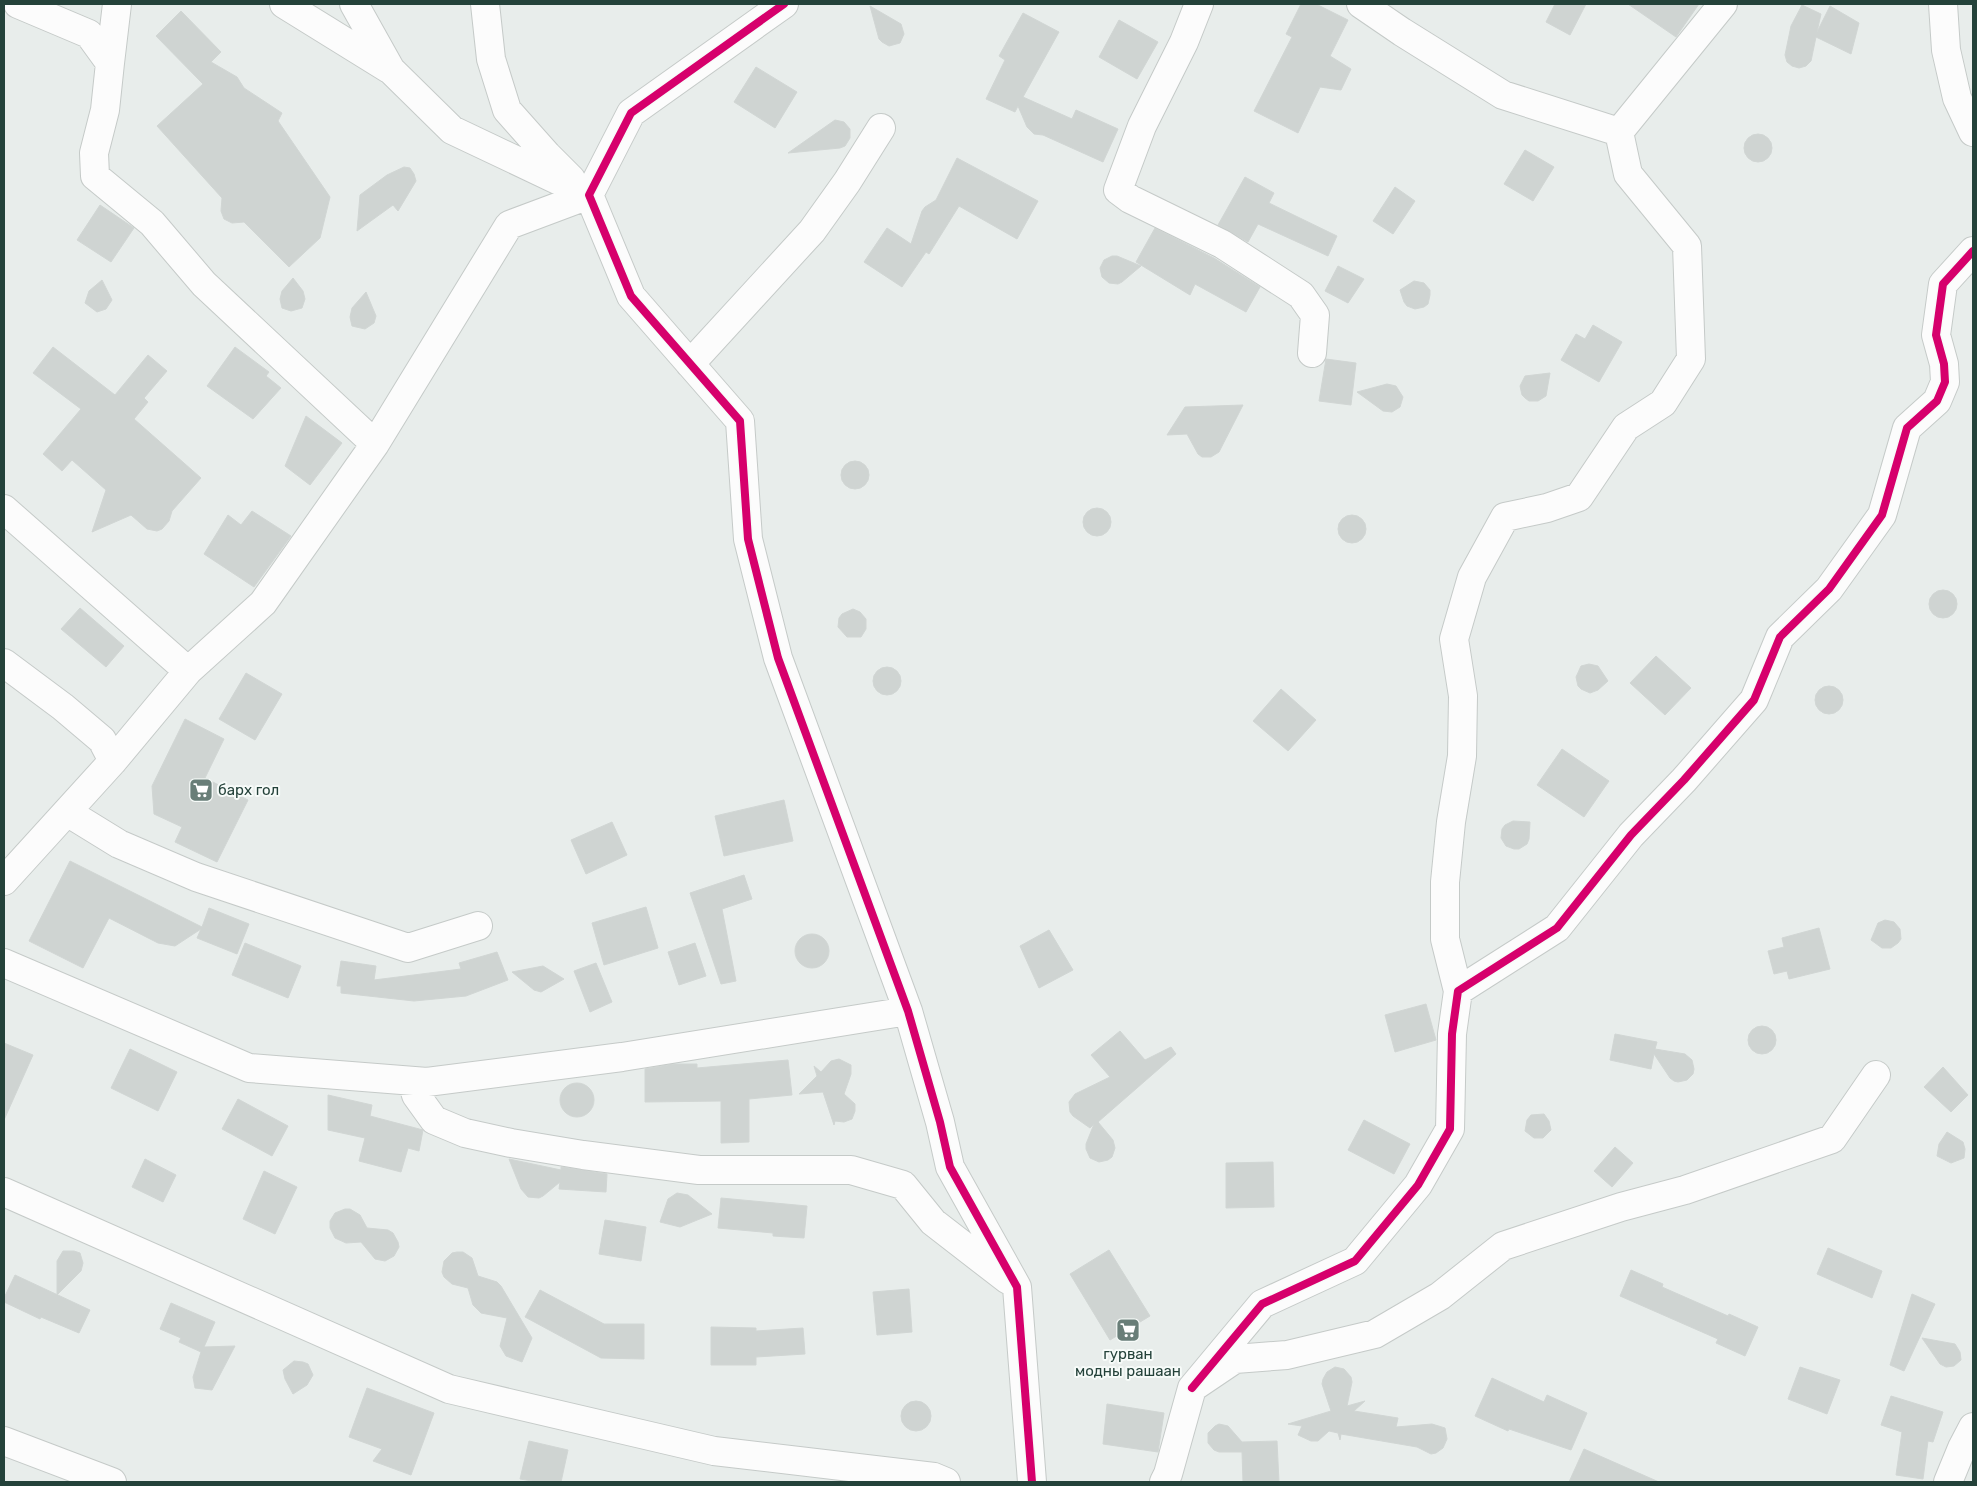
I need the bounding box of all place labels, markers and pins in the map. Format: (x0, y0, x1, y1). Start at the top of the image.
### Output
supermarket icon: барх гол (188, 777, 214, 803)
place label: барх гол (218, 781, 279, 799)
supermarket icon: гурван модны рашаан (1115, 1317, 1141, 1343)
place label: гурван модны рашаан (1075, 1345, 1181, 1380)

